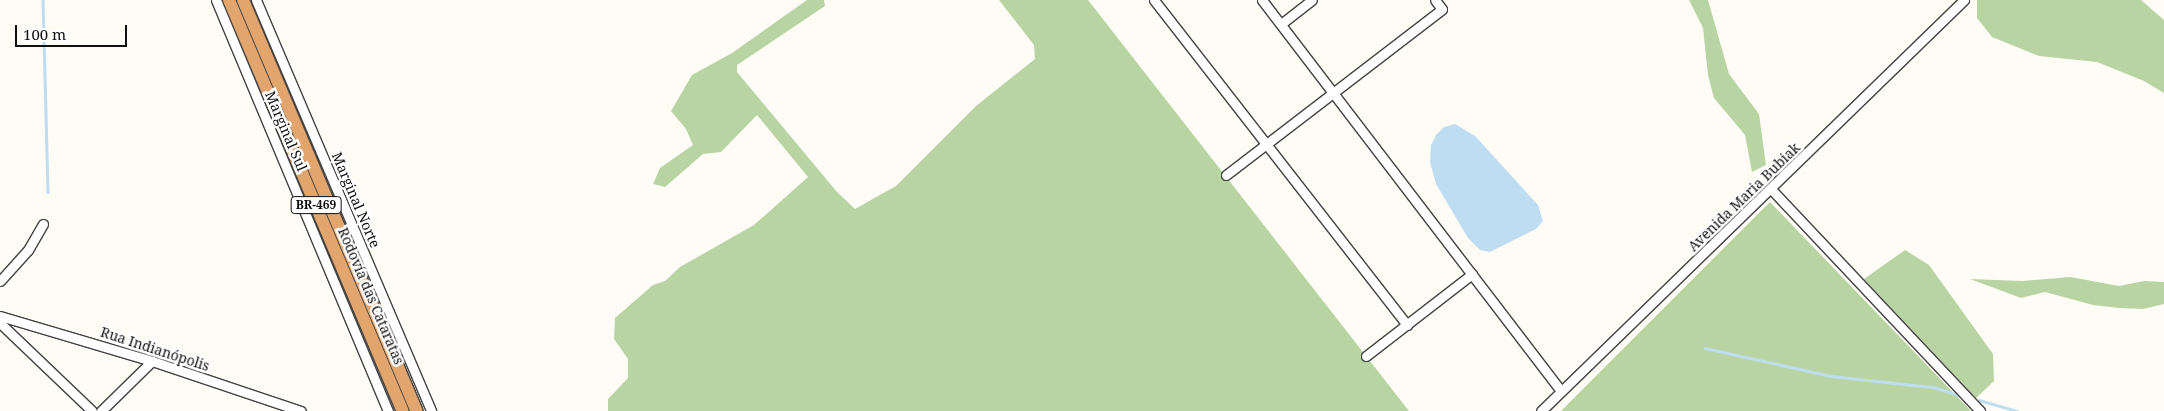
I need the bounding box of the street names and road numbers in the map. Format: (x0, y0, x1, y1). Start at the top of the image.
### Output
street label: Marginal Sul (262, 88, 310, 174)
street label: Avenida Maria Bubiak (1685, 139, 1803, 255)
street label: Marginal Norte (328, 150, 384, 250)
road number: BR-469 (290, 196, 342, 214)
street label: Rodovía das Cataratas (335, 225, 407, 367)
street label: Rua Indianópolis (98, 323, 212, 375)

